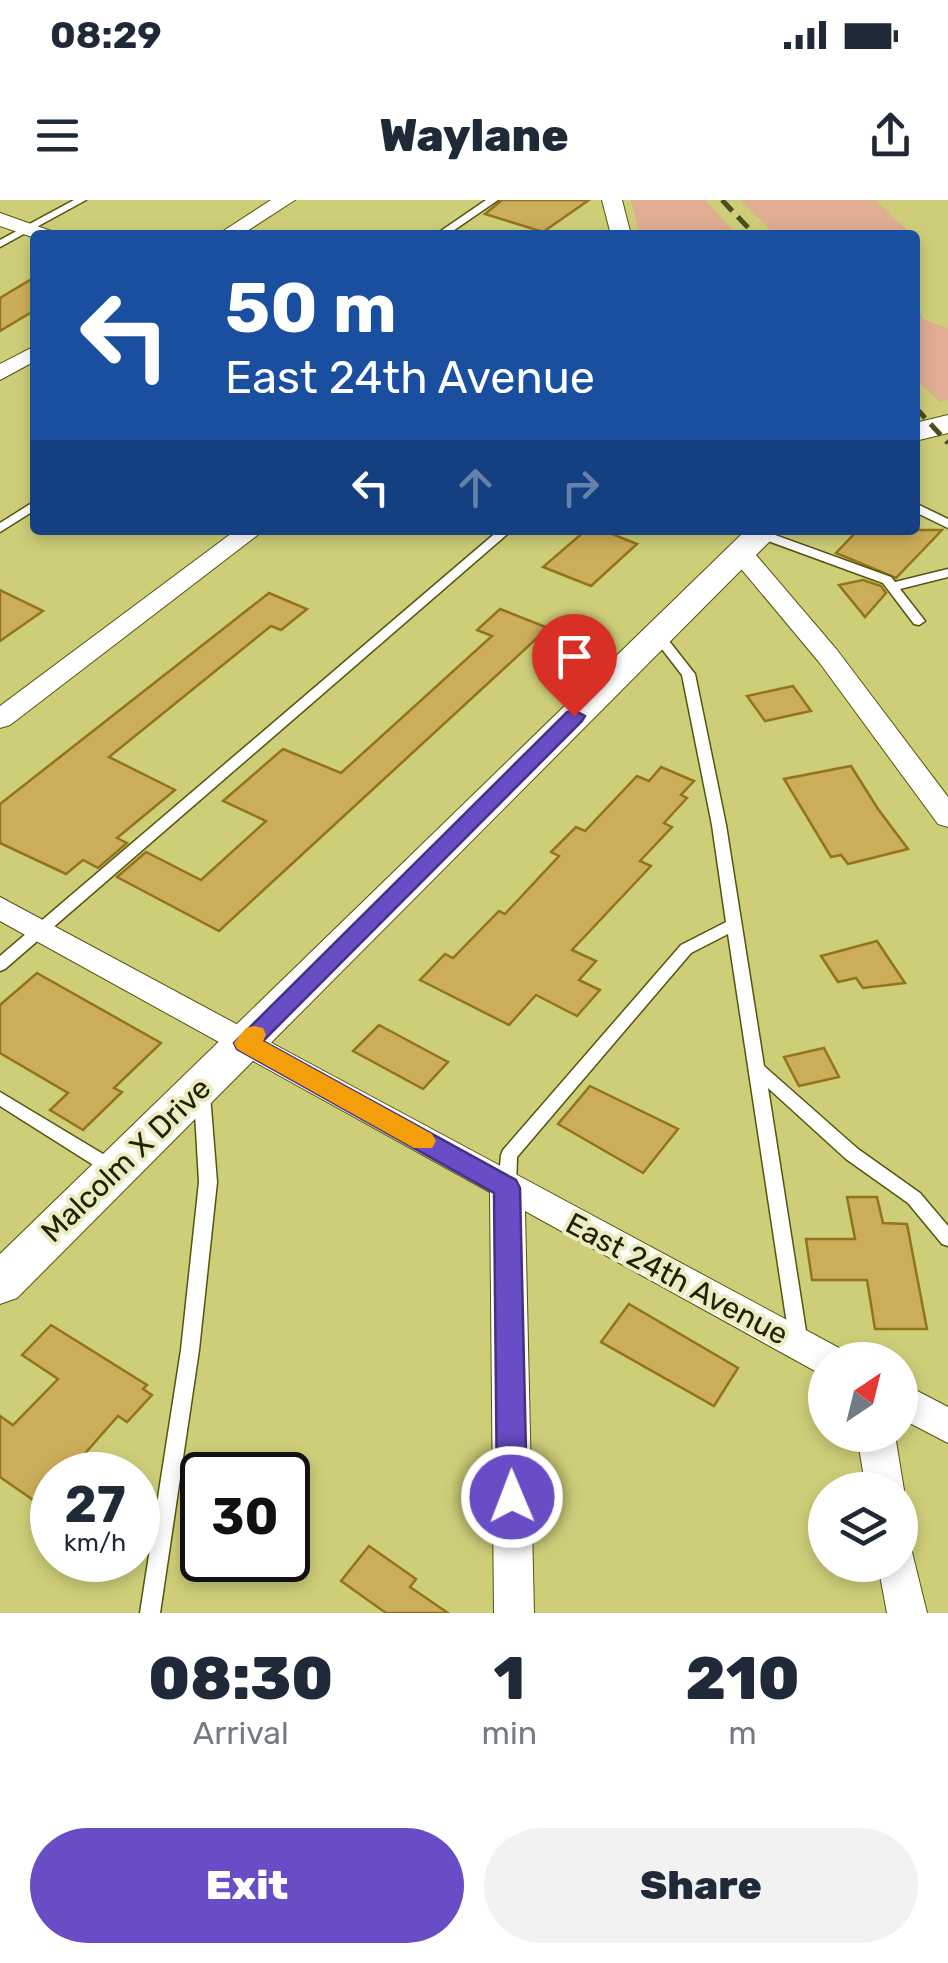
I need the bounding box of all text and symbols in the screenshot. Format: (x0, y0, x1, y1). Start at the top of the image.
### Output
text: 08:29 (50, 12, 162, 58)
icon: menu (30, 108, 85, 163)
icon: share (863, 108, 918, 163)
text: Waylane (379, 109, 569, 162)
text: 50 m (225, 267, 397, 350)
icon: left (60, 270, 190, 400)
text: East 24th Avenue (225, 351, 595, 404)
icon: left (343, 460, 398, 515)
icon: ahead (448, 460, 503, 515)
icon: right (553, 460, 608, 515)
pin (532, 614, 617, 717)
icon: arrive (547, 629, 602, 684)
street label: Malcolm X Drive (34, 1070, 218, 1250)
street label: East 24th Avenue (560, 1205, 794, 1353)
north arrow (808, 1342, 918, 1452)
map controls (808, 1342, 918, 1582)
position arrow (460, 1445, 564, 1549)
speed limit sign: 30 (180, 1452, 310, 1582)
button: layers (808, 1472, 918, 1582)
text: 27 (64, 1475, 126, 1535)
text: km/h (64, 1528, 126, 1557)
text: 08:30 (148, 1643, 333, 1714)
text: 1 (494, 1643, 525, 1714)
text: 210 (685, 1643, 800, 1714)
text: Arrival (193, 1714, 289, 1752)
text: min (482, 1714, 537, 1752)
text: m (728, 1714, 757, 1752)
button: Exit (30, 1828, 464, 1943)
button: Share (484, 1828, 918, 1943)

